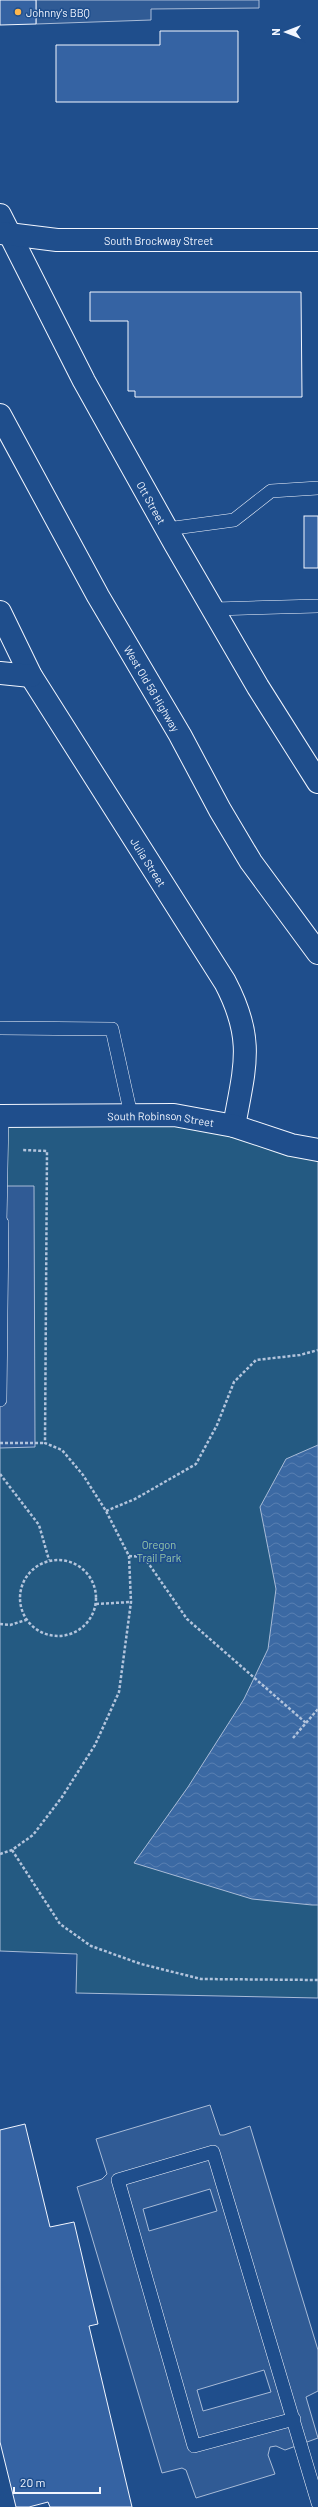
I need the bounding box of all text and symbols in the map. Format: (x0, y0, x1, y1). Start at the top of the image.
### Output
place label: Johnny's BBQ (26, 6, 90, 19)
marker: Johnny's BBQ (13, 7, 23, 17)
north arrow (266, 12, 306, 52)
text: N (269, 28, 282, 36)
street label: South Brockway Street (104, 234, 213, 247)
street label: Ott Street (135, 479, 169, 526)
street label: West Old 56 Highway (122, 643, 183, 734)
street label: Julia Street (128, 835, 169, 889)
street label: South Robinson Street (107, 1108, 215, 1129)
park label: Oregon Trail Park (137, 1538, 182, 1564)
scale bar (14, 2469, 100, 2495)
text: 20 m (20, 2475, 46, 2489)

